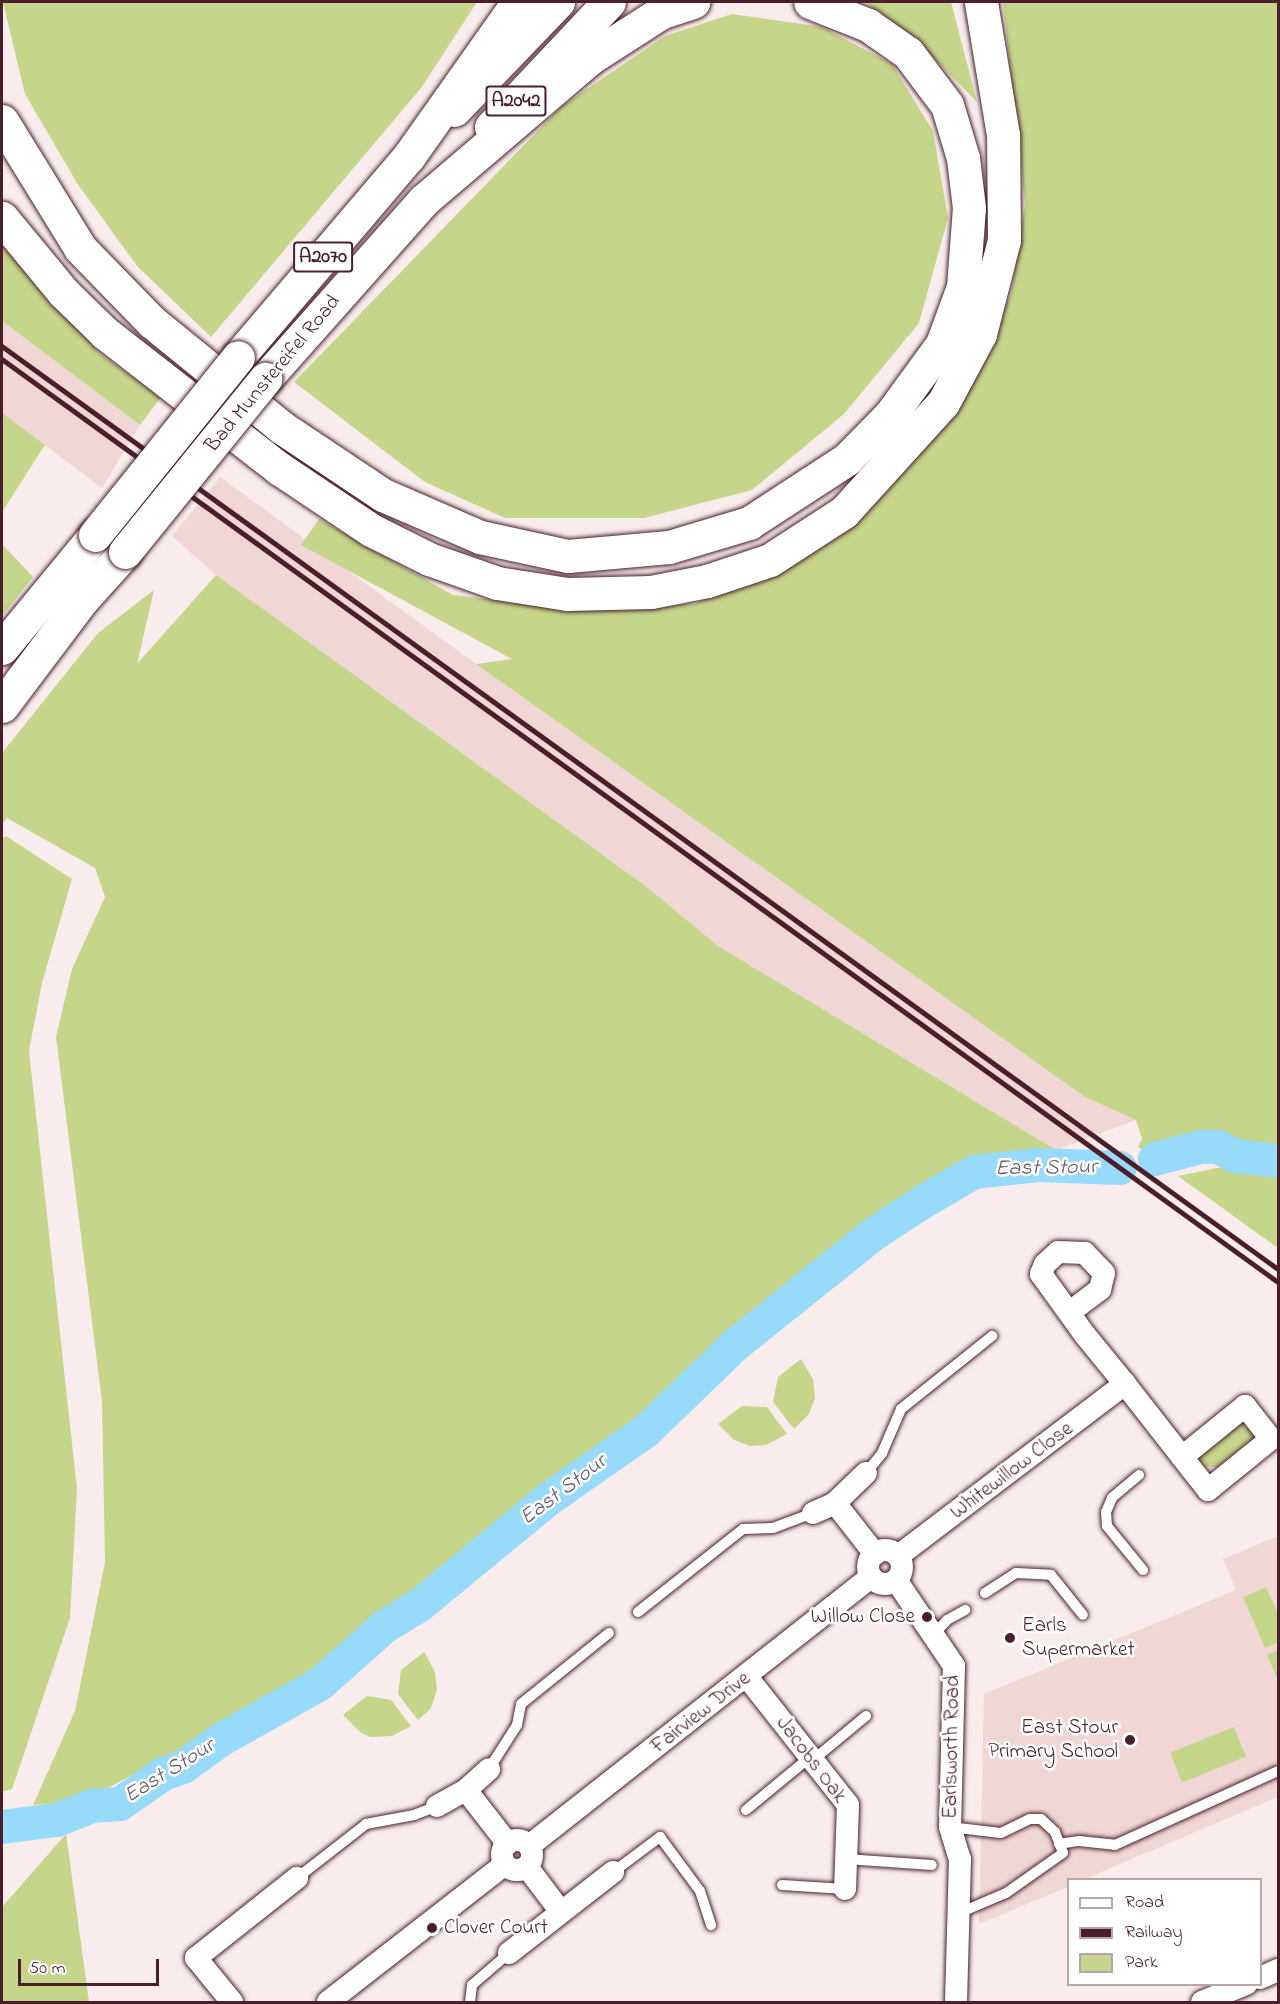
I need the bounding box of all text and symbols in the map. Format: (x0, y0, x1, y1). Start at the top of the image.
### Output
road number: A2042 (484, 84, 548, 118)
road number: A2070 (293, 240, 353, 274)
street label: Bad Munstereifel Road (200, 290, 346, 458)
water label: East Stour (995, 1155, 1097, 1183)
street label: Whitewillow Close (946, 1417, 1078, 1525)
water label: East Stour (515, 1450, 613, 1532)
place label: Willow Close (811, 1604, 915, 1630)
marker: Willow Close (920, 1610, 934, 1624)
place label: Earls Supermarket (1022, 1613, 1135, 1663)
marker: Earls Supermarket (1003, 1631, 1017, 1645)
street label: Fairview Drive (646, 1666, 756, 1760)
street label: Earlsworth Road (938, 1675, 966, 1819)
street label: Jacobs Oak (770, 1711, 852, 1809)
place label: East Stour Primary School (988, 1715, 1118, 1765)
marker: East Stour Primary School (1123, 1733, 1137, 1747)
water label: East Stour (120, 1734, 220, 1810)
legend (1067, 1878, 1262, 1986)
text: Road (1125, 1890, 1164, 1916)
place label: Clover Court (444, 1915, 548, 1941)
text: Railway (1125, 1920, 1182, 1946)
marker: Clover Court (425, 1921, 439, 1935)
scale bar (21, 1947, 162, 1985)
text: Park (1125, 1950, 1158, 1976)
text: 50 m (29, 1956, 66, 1982)

